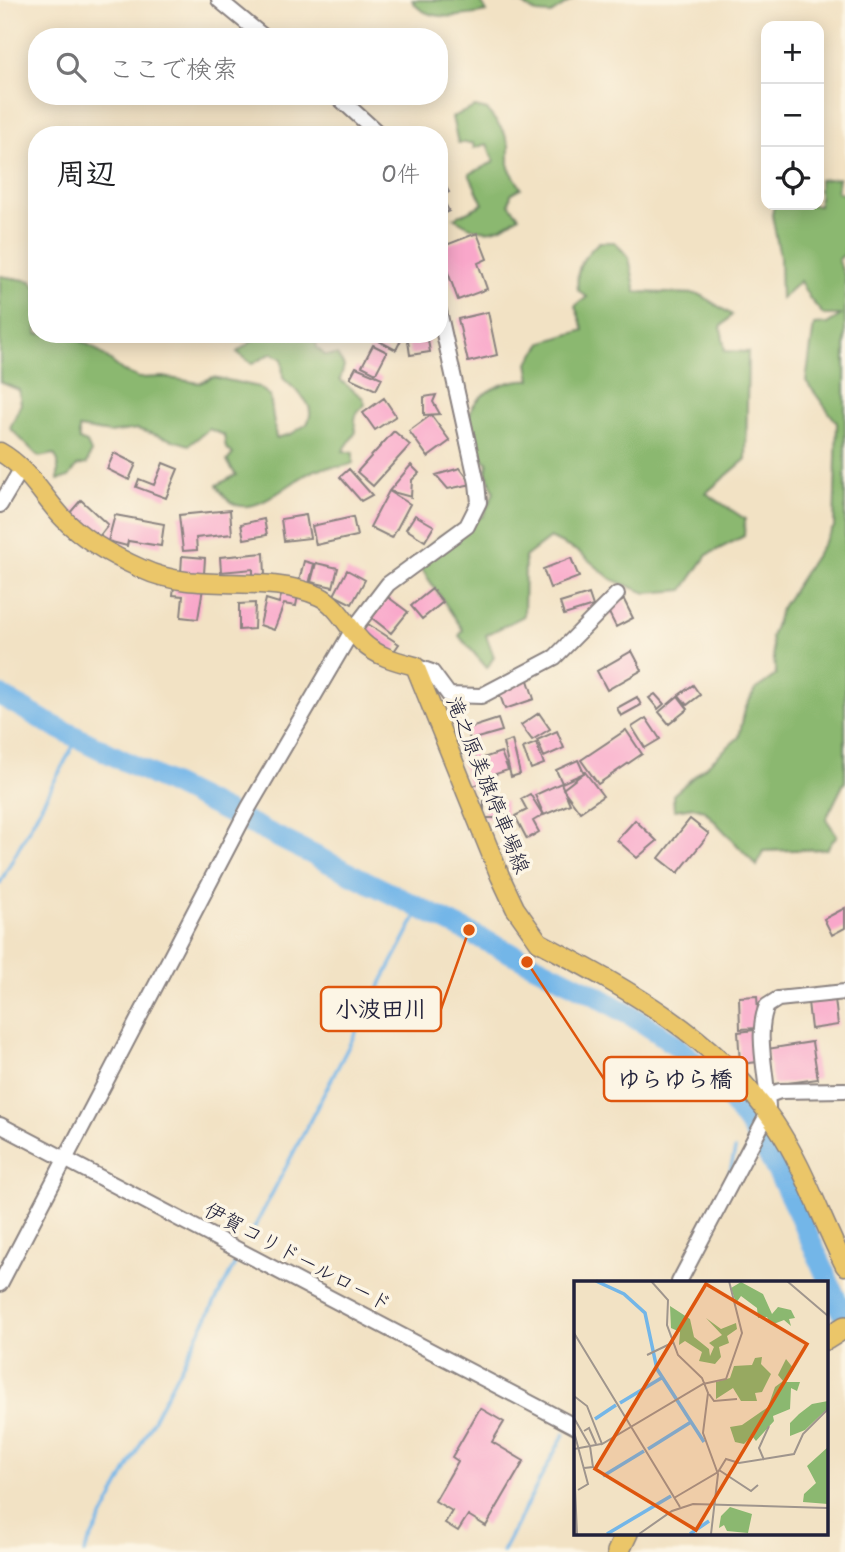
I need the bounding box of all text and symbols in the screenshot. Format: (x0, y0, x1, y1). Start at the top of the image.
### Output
map controls (761, 21, 824, 210)
button: + (761, 21, 824, 84)
search box (28, 28, 448, 105)
icon: search (52, 48, 90, 86)
text: ここで検索 (108, 51, 238, 86)
button: − (761, 84, 824, 147)
button: locate (761, 147, 824, 210)
text: 周辺 (56, 153, 116, 194)
text: 0件 (381, 159, 420, 189)
street label: 滝之原美旗停車場線 (440, 692, 536, 878)
callout: 小波田川 (321, 987, 441, 1031)
text: 小波田川 (335, 994, 427, 1024)
callout: ゆらゆら橋 (604, 1057, 747, 1101)
text: ゆらゆら橋 (618, 1064, 733, 1094)
street label: 伊賀コリドールロード (199, 1196, 397, 1318)
inset map (574, 1281, 828, 1534)

